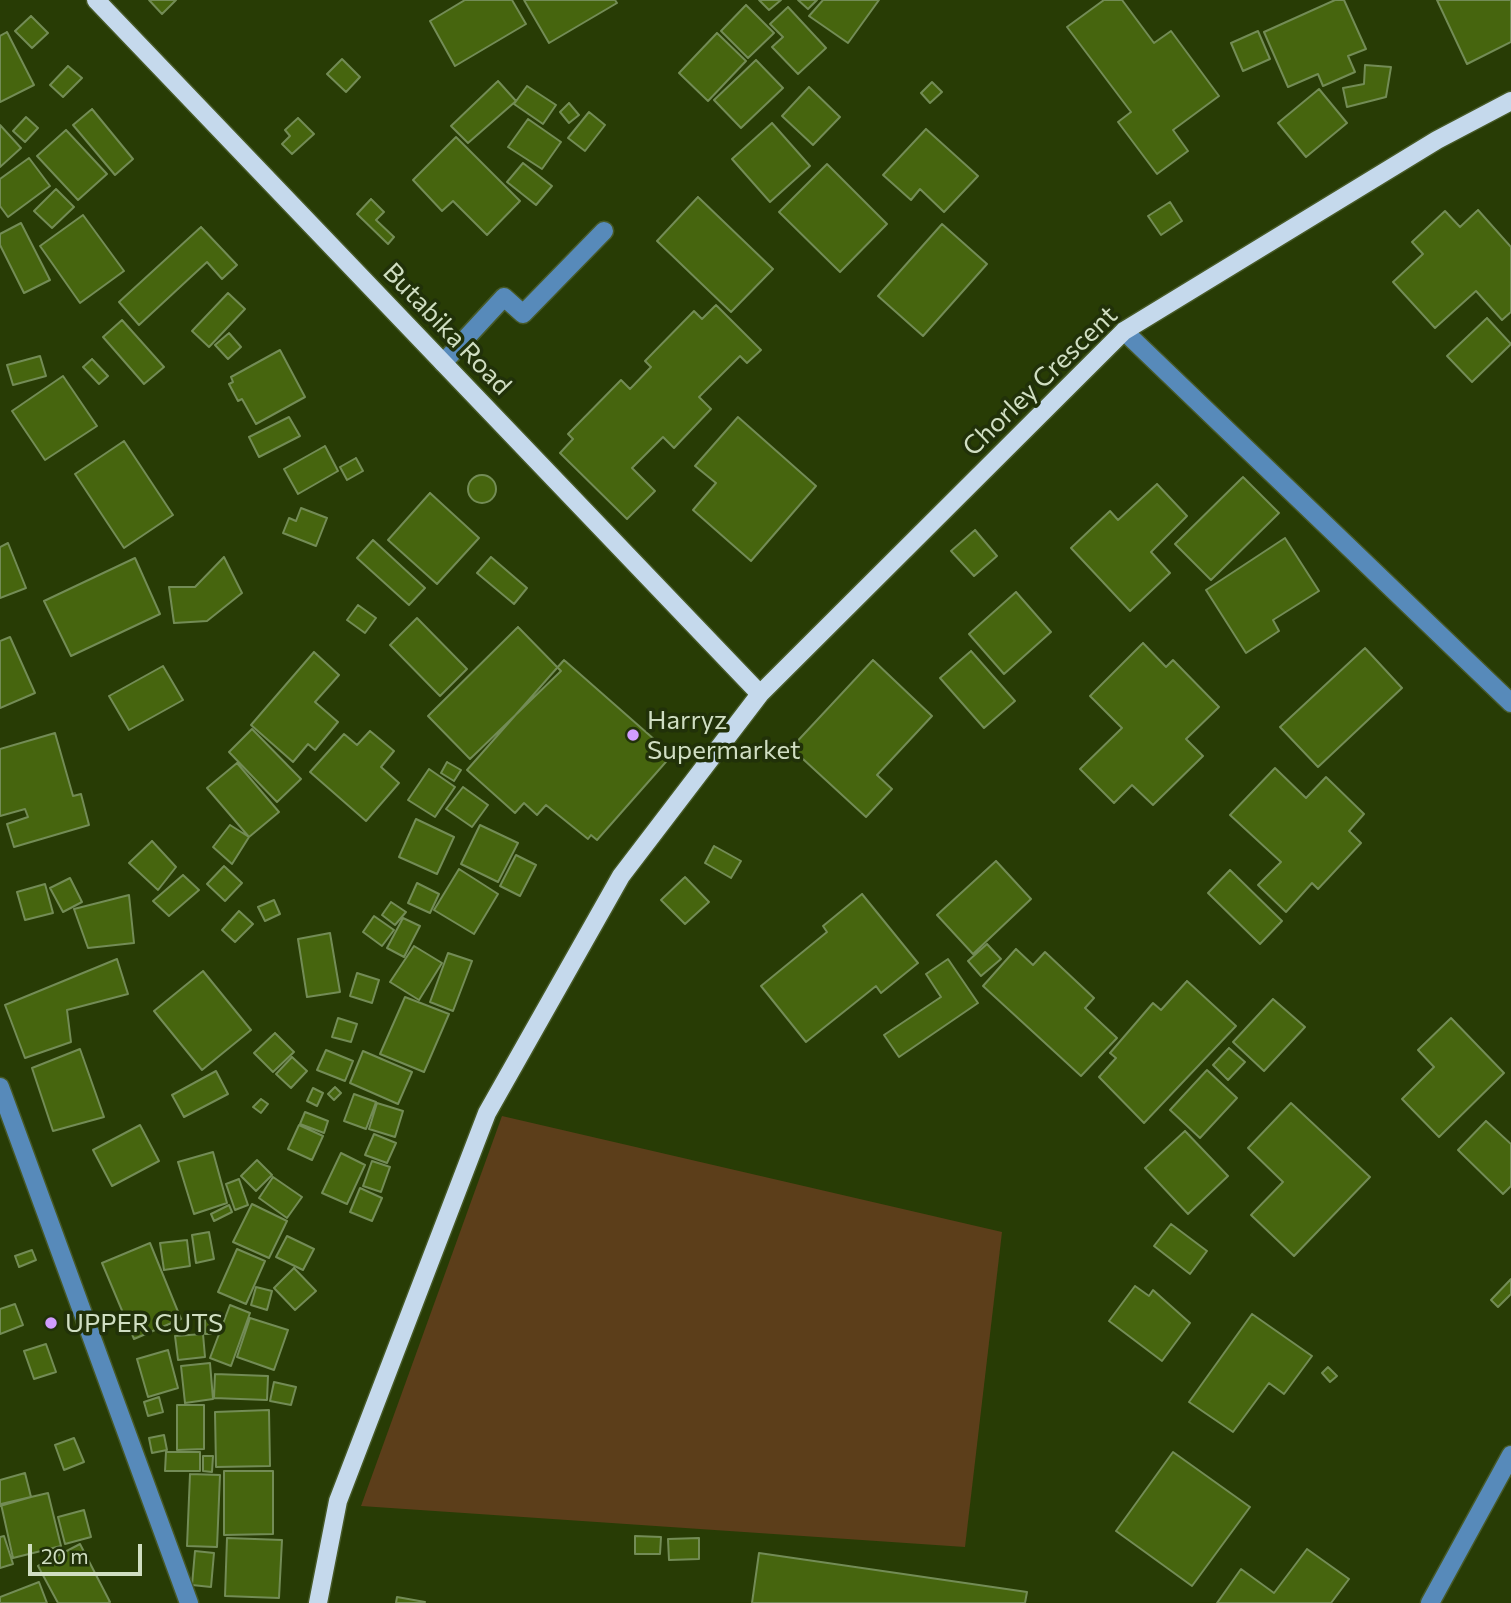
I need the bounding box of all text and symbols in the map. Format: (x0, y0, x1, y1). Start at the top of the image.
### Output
street label: Butabika Road (376, 257, 518, 401)
street label: Chorley Crescent (956, 299, 1124, 463)
place label: Harryz Supermarket (647, 704, 801, 766)
marker: Harryz Supermarket (625, 727, 641, 743)
place label: UPPER CUTS (65, 1307, 223, 1339)
marker: UPPER CUTS (43, 1315, 59, 1331)
scale bar (32, 1530, 145, 1574)
text: 20 m (41, 1543, 89, 1568)

